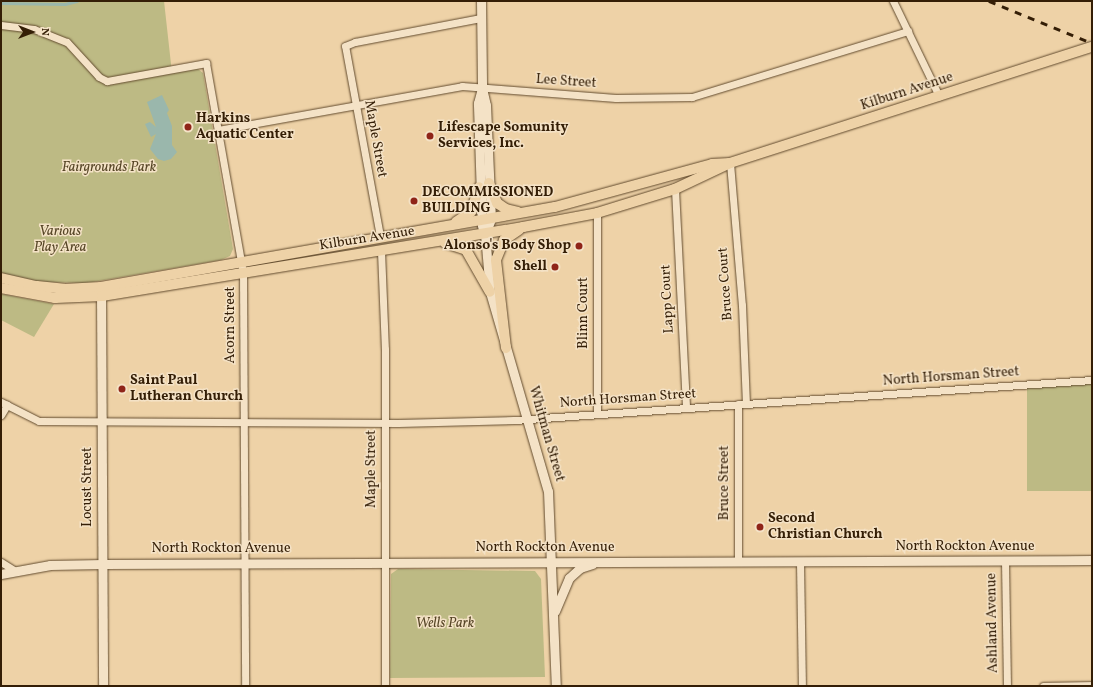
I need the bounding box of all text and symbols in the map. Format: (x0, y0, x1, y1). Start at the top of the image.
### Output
north arrow (12, 12, 52, 52)
text: N (37, 28, 52, 36)
street label: Kilburn Avenue (859, 69, 955, 115)
street label: Lee Street (535, 72, 597, 92)
street label: Maple Street (360, 99, 390, 179)
place label: Harkins Aquatic Center (196, 111, 294, 144)
place label: Lifescape Somunity Services, Inc. (438, 120, 568, 152)
marker: Harkins Aquatic Center (183, 122, 193, 132)
marker: Lifescape Somunity Services, Inc. (425, 131, 435, 141)
park label: Fairgrounds Park (62, 160, 156, 176)
place label: DECOMMISSIONED BUILDING (422, 185, 553, 218)
marker: DECOMMISSIONED BUILDING (409, 196, 419, 206)
street label: Kilburn Avenue (318, 223, 416, 255)
park label: Various Play Area (34, 224, 86, 256)
place label: Alonso's Body Shop (444, 238, 571, 254)
marker: Alonso's Body Shop (574, 241, 584, 251)
street label: Bruce Court (715, 247, 737, 321)
place label: Shell (514, 259, 547, 275)
marker: Shell (550, 262, 560, 272)
street label: Lapp Court (658, 264, 678, 334)
street label: Blinn Court (576, 277, 592, 349)
street label: Acorn Street (223, 287, 239, 363)
street label: North Horsman Street (882, 364, 1020, 390)
place label: Saint Paul Lutheran Church (130, 373, 243, 406)
marker: Saint Paul Lutheran Church (117, 384, 127, 394)
street label: Whitman Street (524, 384, 568, 484)
street label: North Horsman Street (559, 386, 697, 412)
street label: Maple Street (364, 430, 380, 508)
street label: Bruce Street (717, 446, 733, 520)
street label: Locust Street (80, 447, 96, 527)
place label: Second Christian Church (768, 511, 883, 544)
marker: Second Christian Church (755, 522, 765, 532)
street label: North Rockton Avenue (895, 539, 1035, 555)
street label: North Rockton Avenue (475, 540, 615, 556)
street label: North Rockton Avenue (151, 541, 291, 557)
street label: Ashland Avenue (984, 573, 1002, 673)
park label: Wells Park (416, 616, 474, 632)

